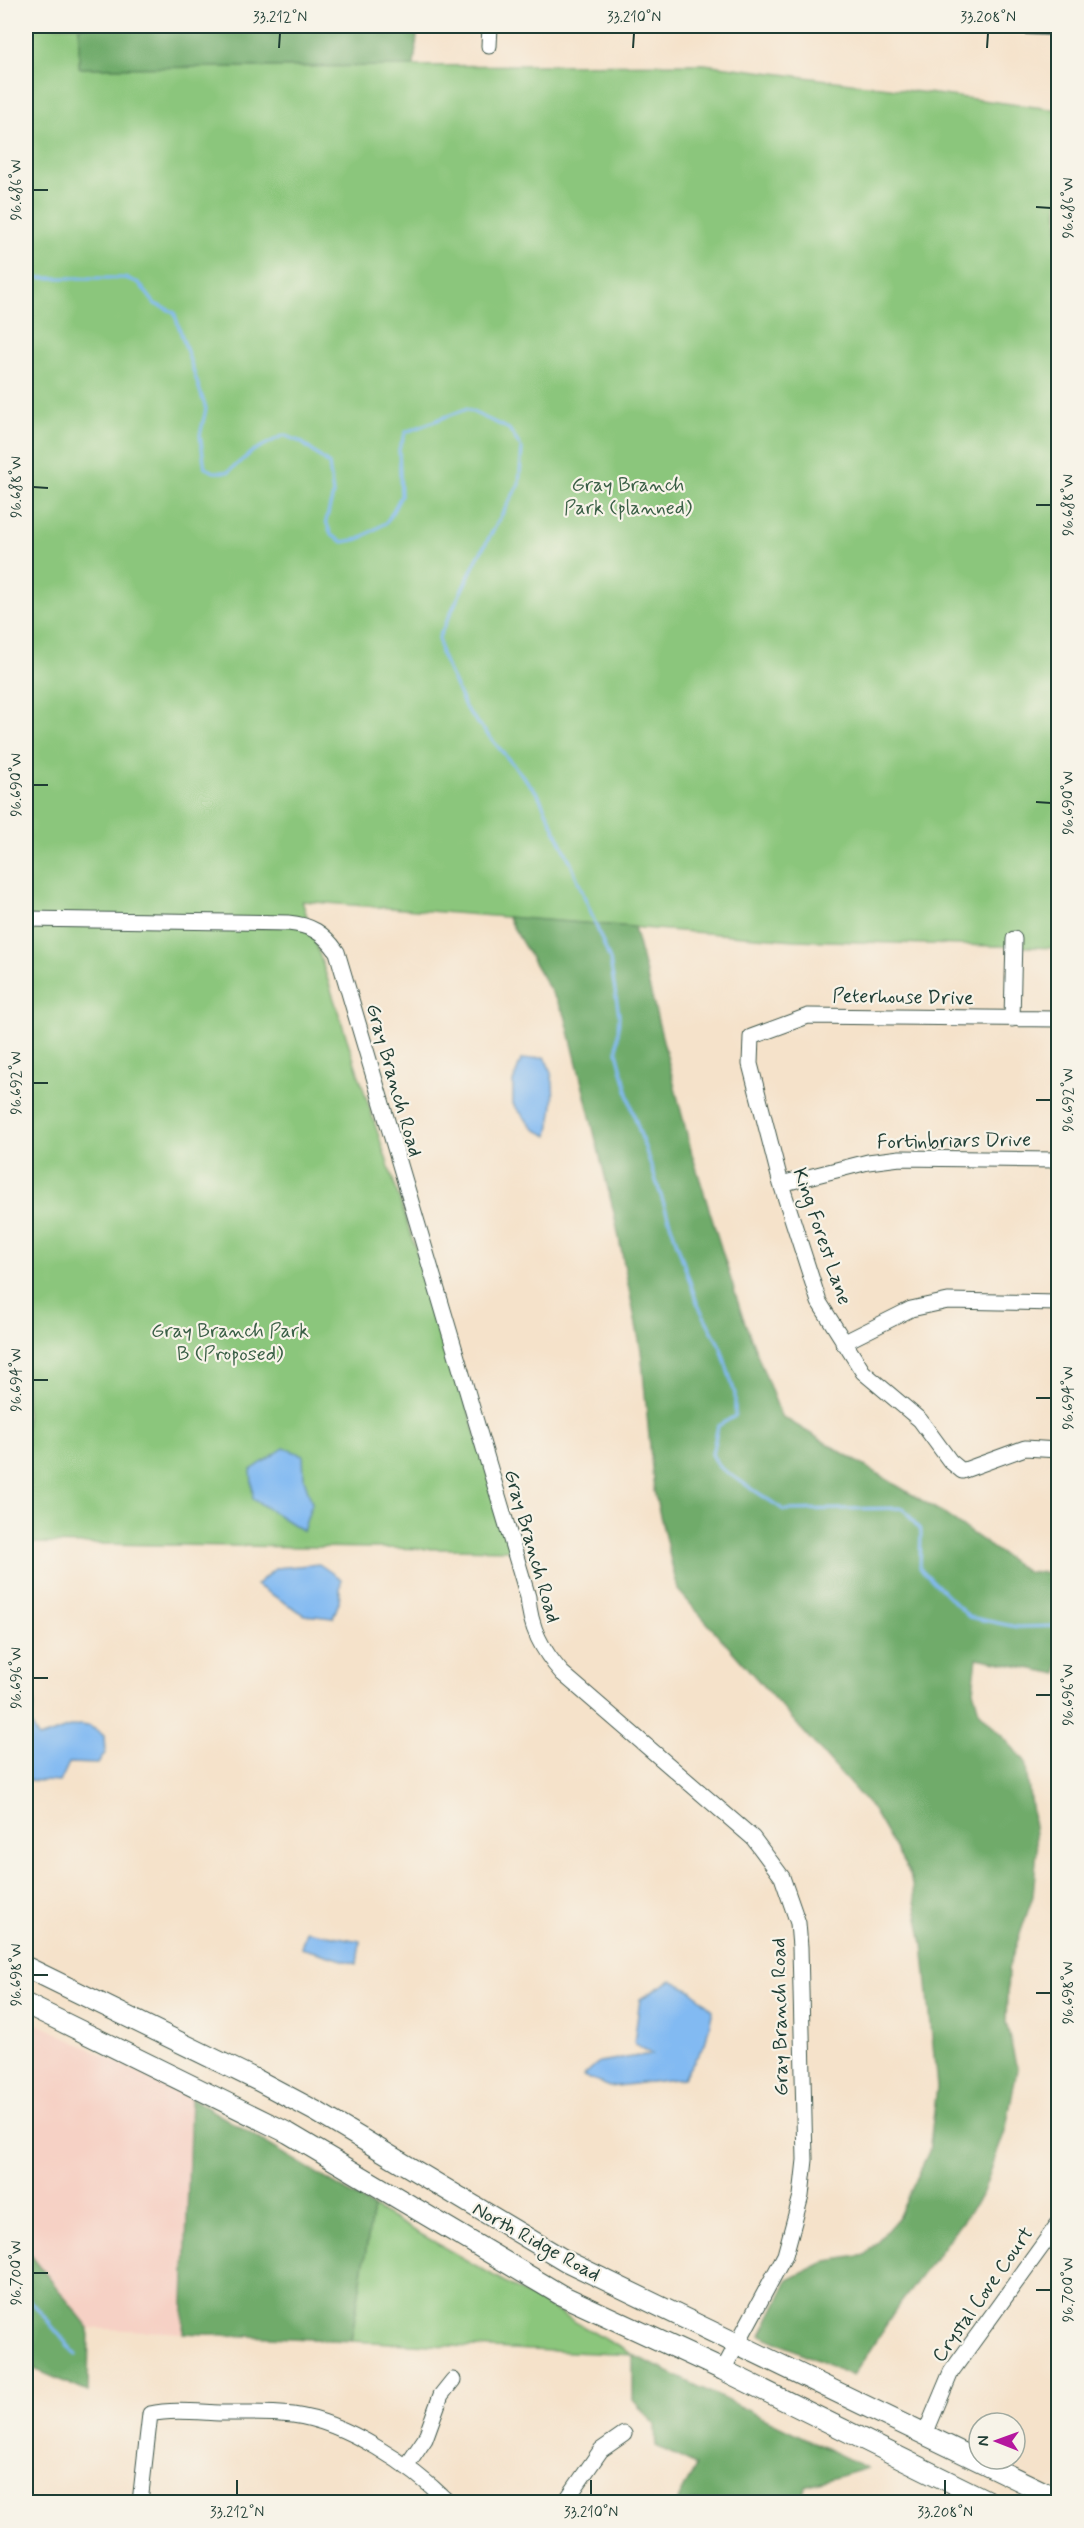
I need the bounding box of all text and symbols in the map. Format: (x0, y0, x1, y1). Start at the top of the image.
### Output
text: 33.212°N (253, 8, 307, 28)
text: 33.210°N (607, 8, 661, 28)
text: 33.208°N (960, 8, 1016, 28)
text: 96.686°W (7, 160, 27, 220)
text: 96.686°W (1059, 178, 1079, 238)
text: 96.688°W (7, 456, 27, 518)
park label: Gray Branch Park (planned) (564, 472, 692, 522)
text: 96.688°W (1059, 474, 1079, 536)
text: 96.690°W (7, 753, 27, 817)
text: 96.690°W (1059, 771, 1079, 835)
street label: Peterhouse Drive (832, 983, 974, 1012)
street label: Gray Branch Road (359, 1001, 428, 1160)
text: 96.692°W (7, 1051, 27, 1115)
text: 96.692°W (1059, 1068, 1079, 1132)
street label: Fortinbriars Drive (877, 1127, 1031, 1156)
street label: King Forest Lane (785, 1164, 858, 1309)
park label: Gray Branch Park B (Proposed) (151, 1318, 309, 1368)
text: 96.694°W (7, 1348, 27, 1412)
text: 96.694°W (1059, 1366, 1079, 1430)
street label: Gray Branch Road (497, 1467, 566, 1626)
text: 96.696°W (7, 1647, 27, 1709)
text: 96.696°W (1059, 1664, 1079, 1726)
street label: Gray Branch Road (766, 1938, 795, 2096)
text: 96.698°W (7, 1944, 27, 2006)
text: 96.698°W (1059, 1962, 1079, 2024)
street label: North Ridge Road (467, 2196, 605, 2290)
street label: Crystal Cove Court (926, 2222, 1040, 2368)
text: 96.700°W (7, 2241, 27, 2305)
text: 96.700°W (1059, 2258, 1079, 2322)
north arrow (967, 2411, 1027, 2471)
text: N (973, 2435, 994, 2446)
text: 33.212°N (210, 2503, 264, 2523)
text: 33.210°N (564, 2503, 618, 2523)
text: 33.208°N (917, 2503, 973, 2523)

